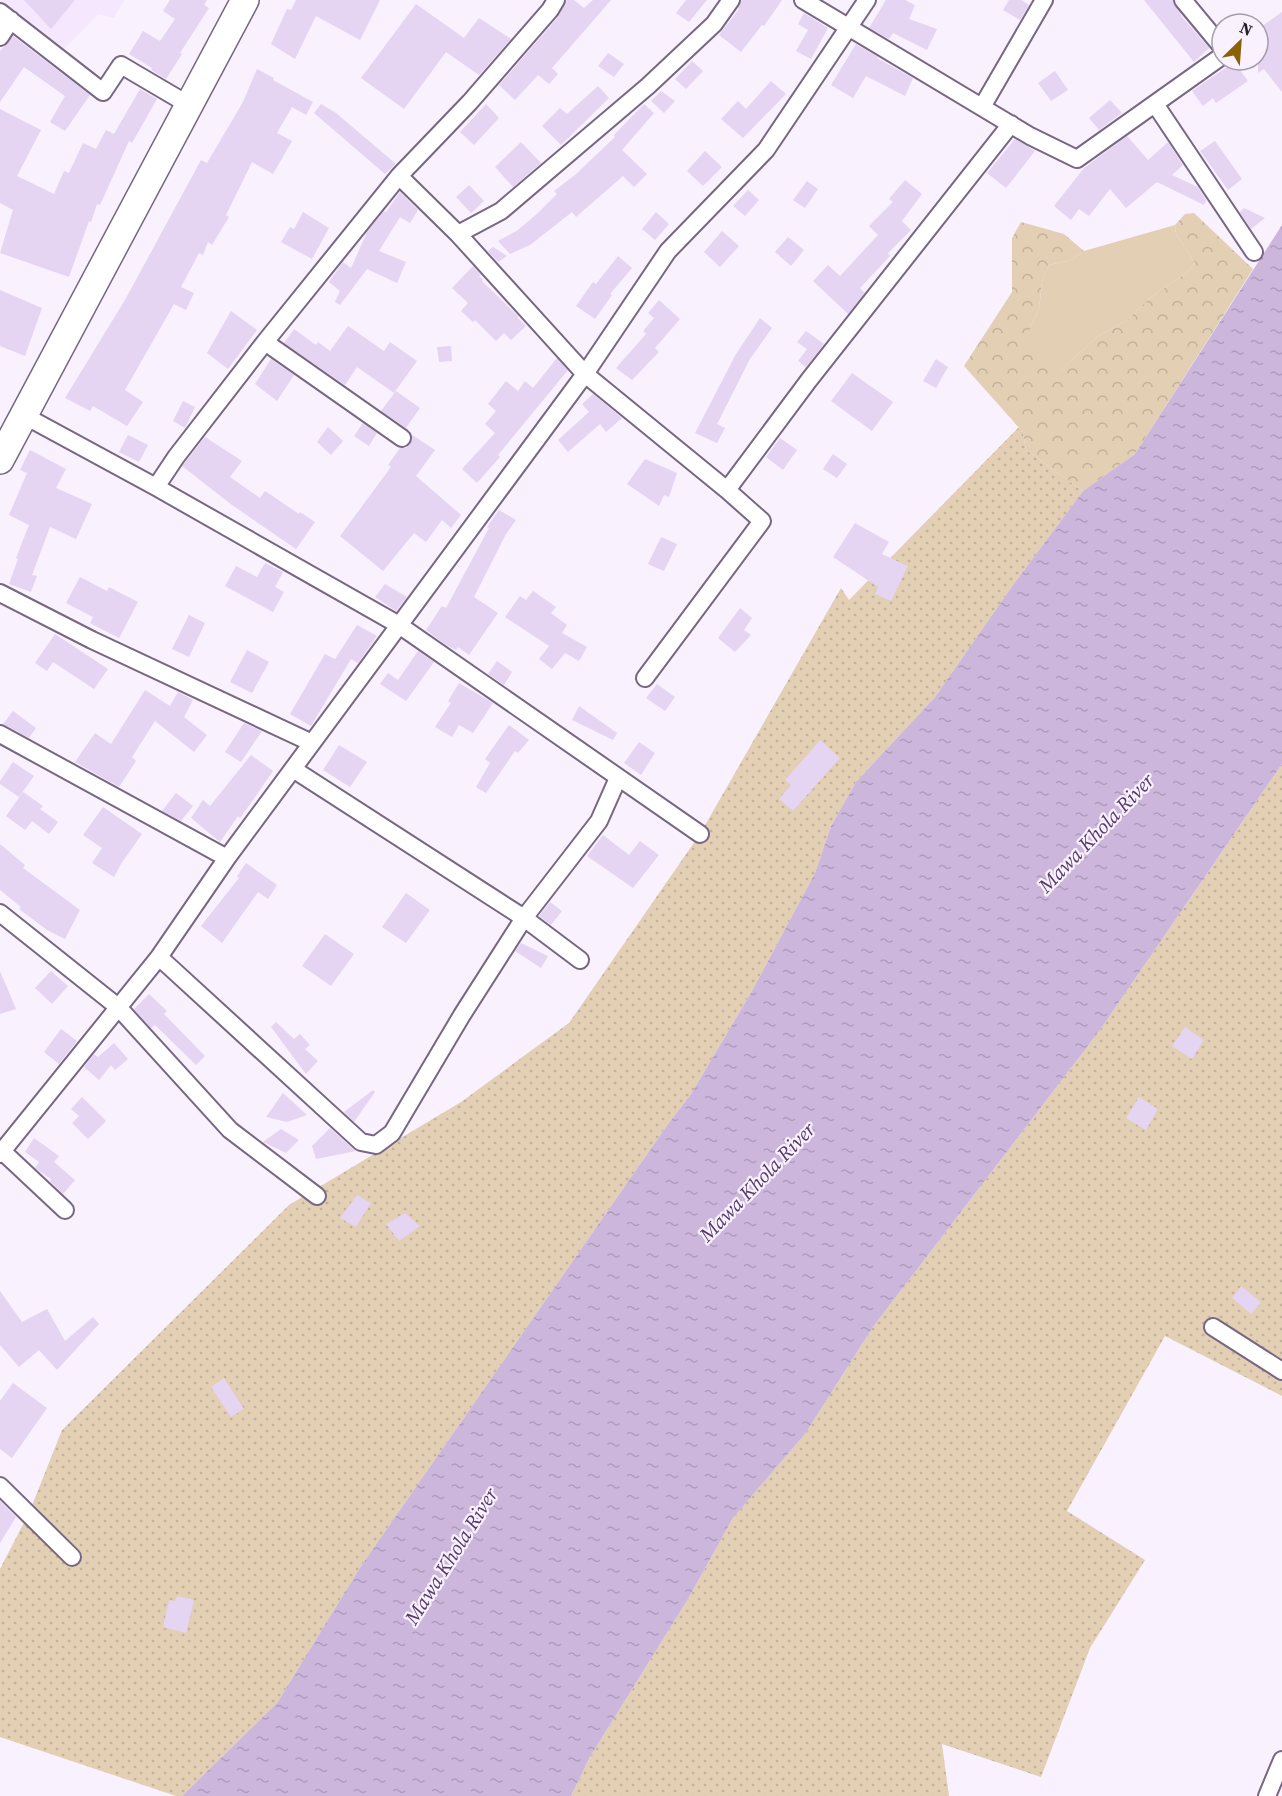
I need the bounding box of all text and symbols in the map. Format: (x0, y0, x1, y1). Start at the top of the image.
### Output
north arrow (1210, 12, 1270, 72)
text: N (1236, 16, 1257, 41)
water label: Mawa Khola River (1031, 766, 1161, 900)
water label: Mawa Khola River (692, 1115, 822, 1249)
water label: Mawa Khola River (397, 1481, 505, 1631)

